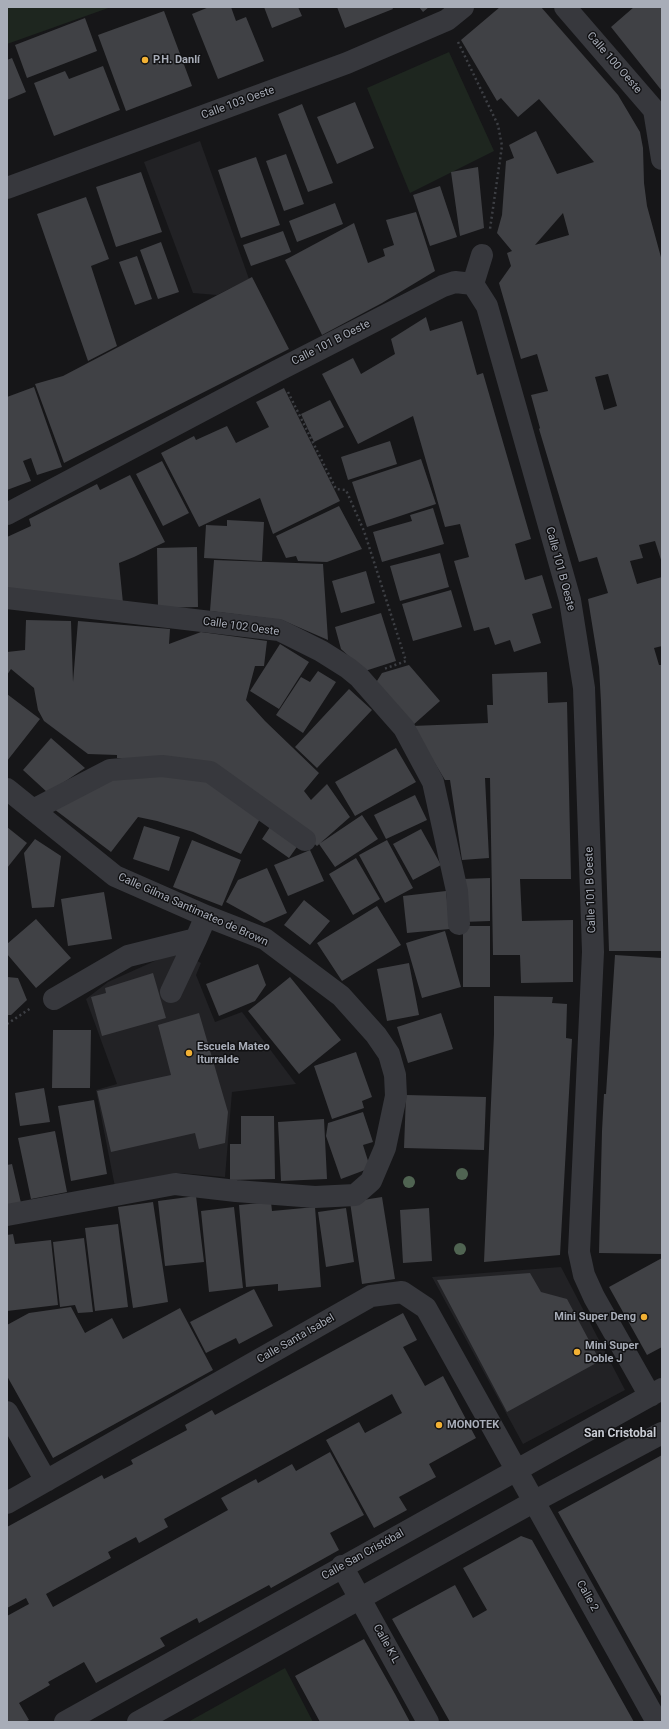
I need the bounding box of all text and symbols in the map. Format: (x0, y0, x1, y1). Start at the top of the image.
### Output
street label: Calle 100 Oeste (584, 30, 644, 96)
place label: P.H. Danlí (153, 53, 200, 67)
marker: P.H. Danlí (140, 55, 150, 65)
street label: Calle 103 Oeste (200, 84, 276, 122)
street label: Calle 101 B Oeste (290, 318, 372, 368)
street label: Calle 101 B Oeste (542, 526, 578, 612)
street label: Calle 102 Oeste (202, 615, 280, 639)
street label: Calle 101 B Oeste (583, 847, 599, 933)
street label: Calle Gilma Santimateo de Brown (116, 871, 270, 949)
place label: Escuela Mateo Iturralde (197, 1040, 270, 1066)
marker: Escuela Mateo Iturralde (184, 1048, 194, 1058)
place label: Mini Super Deng (554, 1310, 636, 1324)
street label: Calle Santa Isabel (255, 1311, 337, 1367)
marker: Mini Super Deng (639, 1312, 649, 1322)
place label: Mini Super Doble J (585, 1339, 638, 1365)
marker: Mini Super Doble J (572, 1347, 582, 1357)
place label: MONOTEK (447, 1418, 499, 1432)
marker: MONOTEK (434, 1420, 444, 1430)
district label: San Cristobal (584, 1427, 656, 1441)
street label: Calle San Cristóbal (319, 1527, 407, 1583)
street label: Calle 2 (573, 1578, 601, 1614)
street label: Calle K L (370, 1622, 402, 1666)

